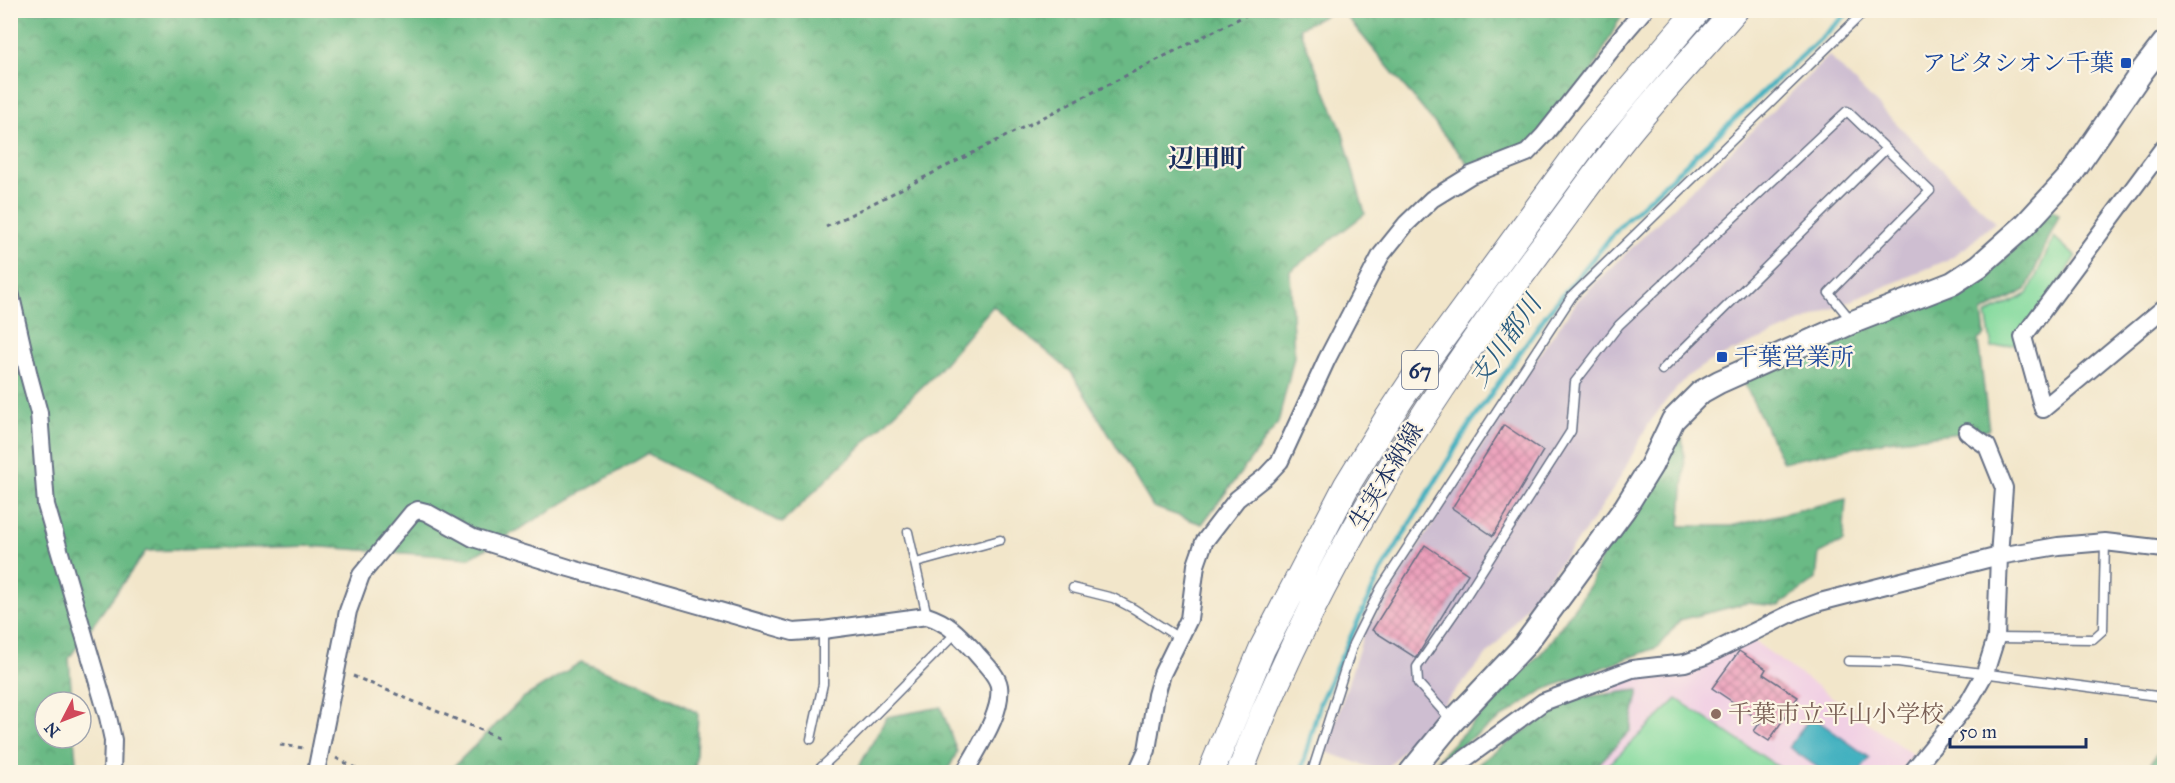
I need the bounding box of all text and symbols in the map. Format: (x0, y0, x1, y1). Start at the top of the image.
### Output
place label: アビタシオン千葉 (1922, 48, 2114, 78)
marker: アビタシオン千葉 (2119, 56, 2133, 70)
district label: 辺田町 (1168, 142, 1246, 174)
water label: 支川都川 (1462, 287, 1550, 393)
place label: 千葉営業所 (1734, 342, 1854, 372)
marker: 千葉営業所 (1715, 350, 1729, 364)
road number: 67 (1402, 351, 1438, 389)
street label: 生実本納線 (1342, 417, 1430, 535)
north arrow (33, 690, 93, 750)
place label: 千葉市立平山小学校 (1728, 699, 1944, 729)
marker: 千葉市立平山小学校 (1709, 707, 1723, 721)
scale bar (1950, 711, 2086, 749)
text: N (40, 718, 64, 741)
text: 50 m (1959, 721, 1997, 743)

